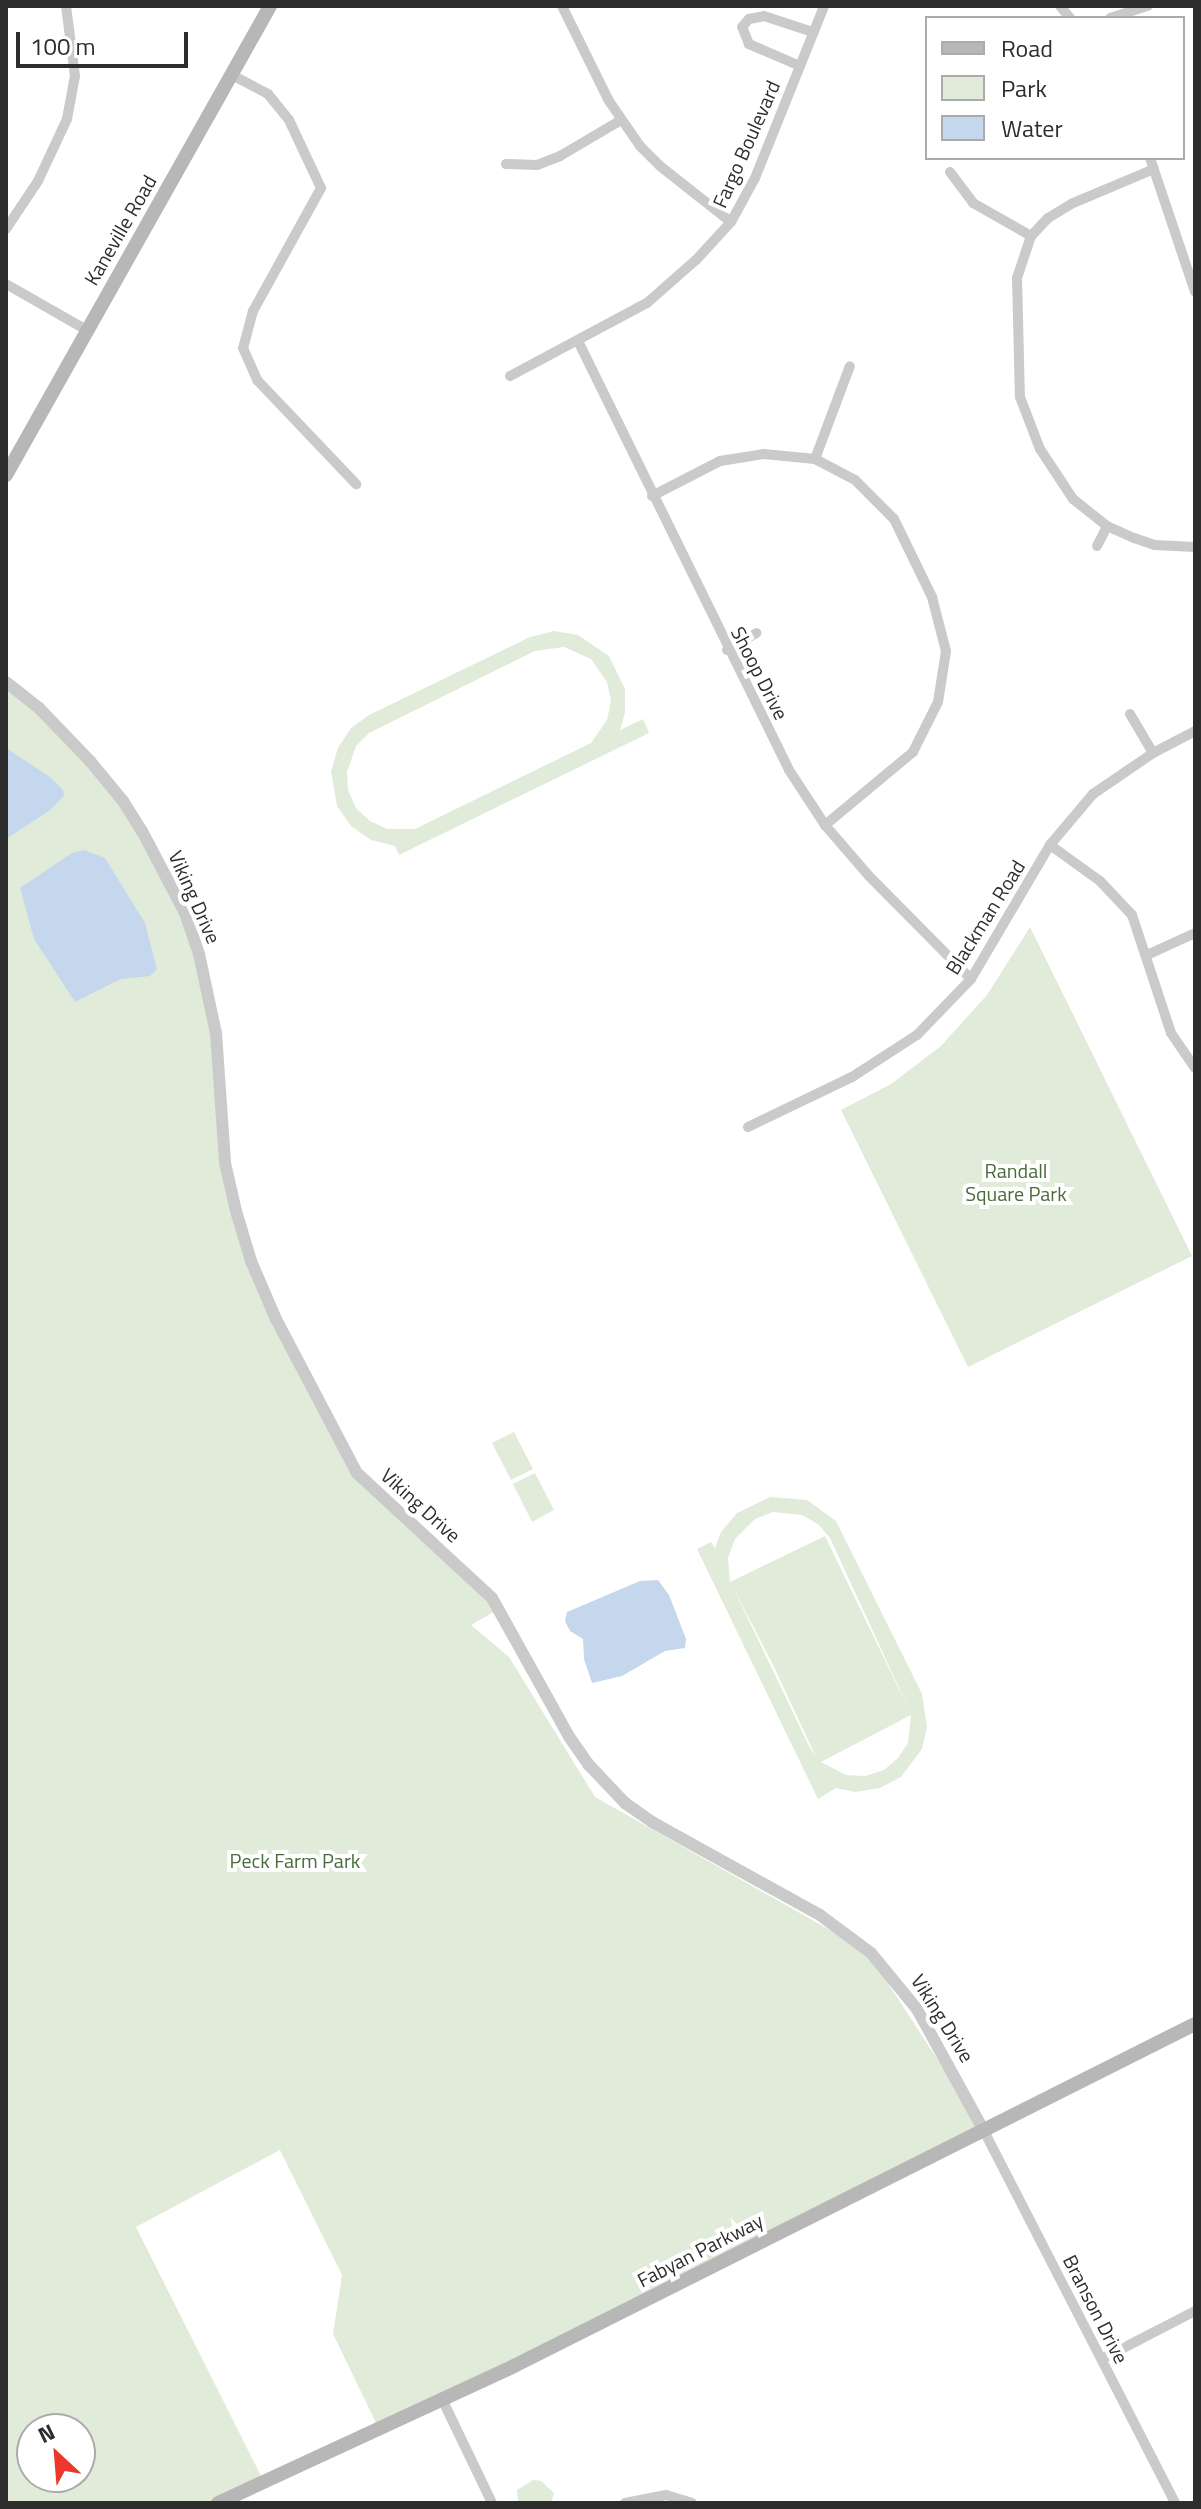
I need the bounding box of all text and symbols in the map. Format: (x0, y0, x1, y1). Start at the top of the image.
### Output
scale bar (20, 16, 192, 66)
legend (925, 16, 1185, 160)
text: 100 m (30, 28, 96, 64)
text: Road (1001, 30, 1053, 66)
text: Park (1001, 70, 1047, 106)
street label: Fargo Boulevard (707, 77, 785, 211)
text: Water (1001, 110, 1063, 146)
street label: Kaneville Road (79, 171, 161, 289)
street label: Shoop Drive (726, 622, 794, 724)
street label: Viking Drive (164, 847, 226, 947)
street label: Blackman Road (940, 855, 1030, 979)
park label: Randall Square Park (965, 1159, 1067, 1206)
street label: Viking Drive (376, 1463, 466, 1547)
park label: Peck Farm Park (230, 1848, 360, 1872)
street label: Viking Drive (907, 1970, 979, 2066)
street label: Fabyan Parkway (633, 2208, 767, 2292)
street label: Branson Drive (1058, 2251, 1134, 2367)
north arrow (16, 2413, 96, 2493)
text: N (32, 2415, 61, 2452)

